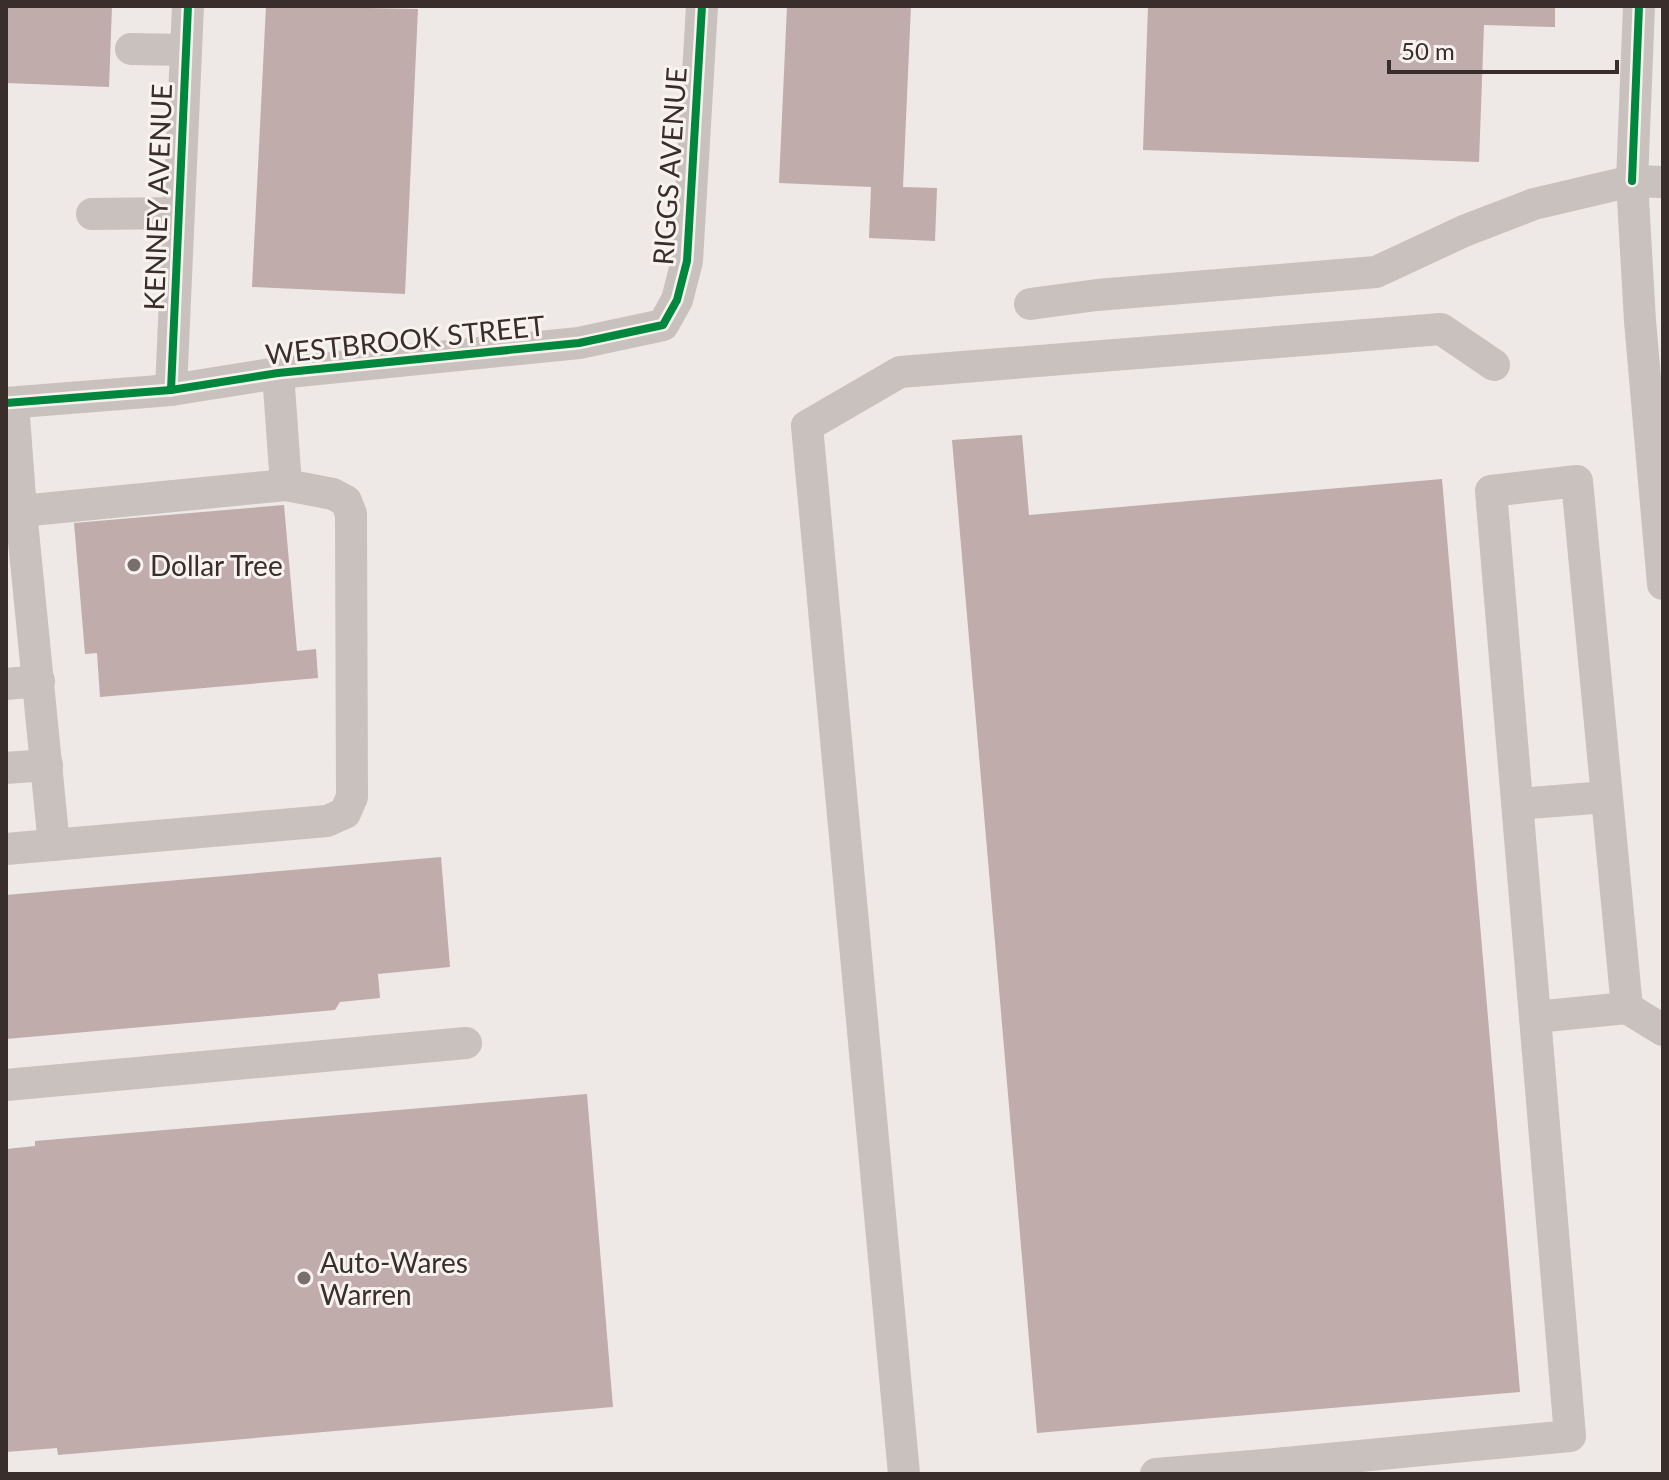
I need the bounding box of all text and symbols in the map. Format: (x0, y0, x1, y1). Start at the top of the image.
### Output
scale bar (1389, 24, 1617, 74)
text: 50 m (1401, 36, 1455, 65)
street label: RIGGS AVENUE (645, 66, 693, 266)
street label: KENNEY AVENUE (136, 83, 178, 311)
street label: WESTBROOK STREET (263, 307, 547, 371)
place label: Dollar Tree (150, 548, 283, 582)
marker: Dollar Tree (125, 556, 143, 574)
place label: Auto-Wares Warren (320, 1245, 468, 1311)
marker: Auto-Wares Warren (295, 1269, 313, 1287)

